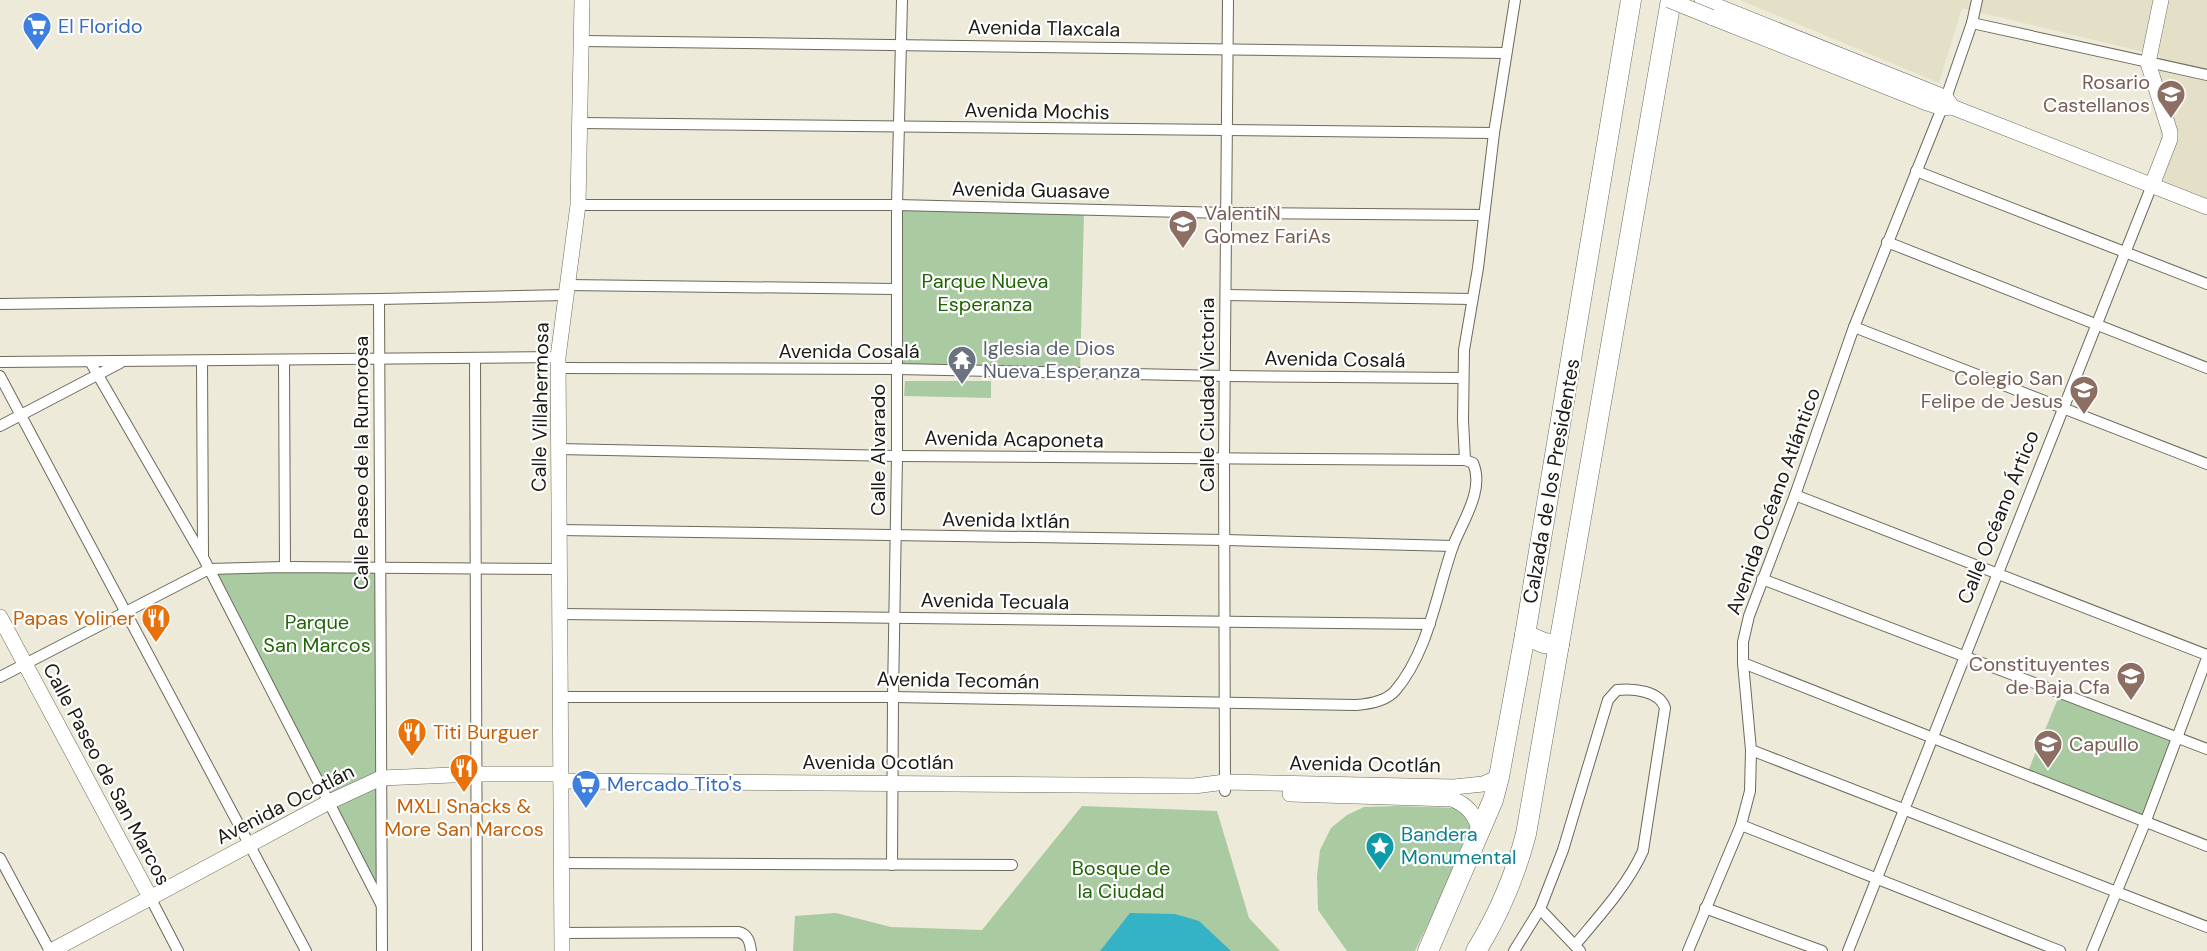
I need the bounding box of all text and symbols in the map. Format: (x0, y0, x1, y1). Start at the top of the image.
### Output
supermarket icon: El Florido (21, 10, 53, 52)
place label: El Florido (58, 13, 143, 39)
street label: Avenida Tlaxcala (968, 14, 1120, 42)
place label: Rosario Castellanos (2043, 69, 2150, 118)
school or university icon: Rosario Castellanos (2155, 78, 2187, 120)
street label: Avenida Mochis (964, 97, 1110, 125)
street label: Avenida Guasave (952, 176, 1110, 204)
place label: ValentiN Gomez FariAs (1204, 200, 1331, 249)
school or university icon: ValentiN Gomez FariAs (1167, 208, 1199, 250)
park label: Parque Nueva Esperanza (922, 268, 1048, 317)
street label: Calle Ciudad Victoria (1194, 298, 1220, 492)
street label: Calle Villahermosa (526, 322, 554, 492)
place label: Iglesia de Dios Nueva Esperanza (983, 335, 1141, 384)
street label: Calle Paseo de la Rumorosa (348, 336, 374, 590)
street label: Avenida Cosalá (778, 338, 920, 364)
temple icon: Iglesia de Dios Nueva Esperanza (946, 344, 978, 386)
street label: Avenida Cosalá (1264, 345, 1406, 373)
street label: Calzada de los Presidentes (1517, 356, 1585, 606)
place label: Colegio San Felipe de Jesus (1921, 365, 2063, 414)
school or university icon: Colegio San Felipe de Jesus (2068, 374, 2100, 416)
street label: Calle Alvarado (865, 384, 891, 516)
street label: Avenida Océano Atlántico (1720, 384, 1826, 618)
street label: Avenida Acaponeta (924, 424, 1104, 454)
street label: Calle Océano Ártico (1951, 426, 2045, 608)
street label: Avenida Ixtlán (942, 506, 1070, 534)
street label: Avenida Tecuala (920, 587, 1070, 615)
restaurant icon: Papas Yoliner (140, 602, 172, 644)
place label: Papas Yoliner (13, 605, 135, 631)
park label: Parque San Marcos (263, 609, 371, 658)
place label: Constituyentes de Baja Cfa (1969, 651, 2110, 700)
street label: Calle Paseo de San Marcos (37, 658, 177, 890)
school or university icon: Constituyentes de Baja Cfa (2115, 660, 2147, 702)
street label: Avenida Tecomán (876, 666, 1040, 694)
restaurant icon: Titi Burguer (396, 716, 428, 758)
place label: Titi Burguer (433, 719, 539, 745)
school or university icon: Capullo (2032, 728, 2064, 770)
place label: Capullo (2069, 731, 2139, 757)
street label: Avenida Ocotlán (802, 749, 954, 775)
street label: Avenida Ocotlán (1289, 750, 1441, 778)
restaurant icon: MXLI Snacks & More San Marcos (448, 752, 480, 794)
street label: Avenida Ocotlán (211, 758, 359, 850)
supermarket icon: Mercado Tito's (570, 768, 602, 810)
place label: Mercado Tito's (607, 771, 742, 797)
place label: MXLI Snacks & More San Marcos (384, 793, 544, 842)
place label: Bandera Monumental (1401, 821, 1516, 870)
place icon: Bandera Monumental (1364, 830, 1396, 872)
park label: Bosque de la Ciudad (1072, 855, 1170, 904)

